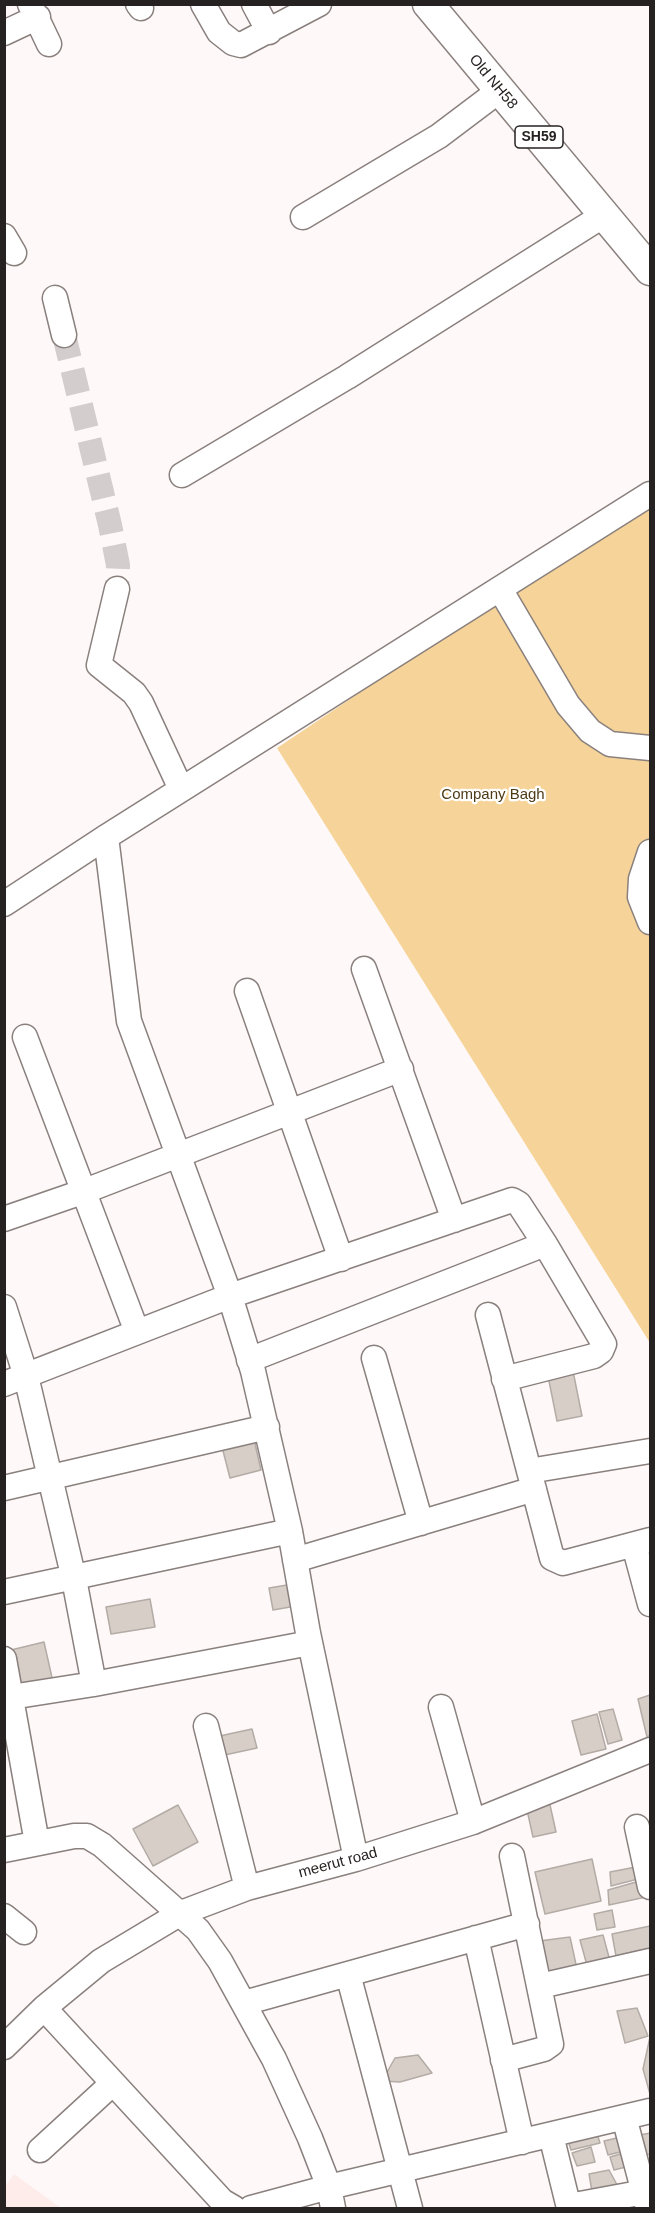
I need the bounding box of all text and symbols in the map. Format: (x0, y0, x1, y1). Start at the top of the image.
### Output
street label: Old NH58 (465, 51, 521, 113)
road number: SH59 (515, 126, 563, 148)
park label: Company Bagh (441, 786, 545, 804)
street label: meerut road (297, 1844, 379, 1882)

